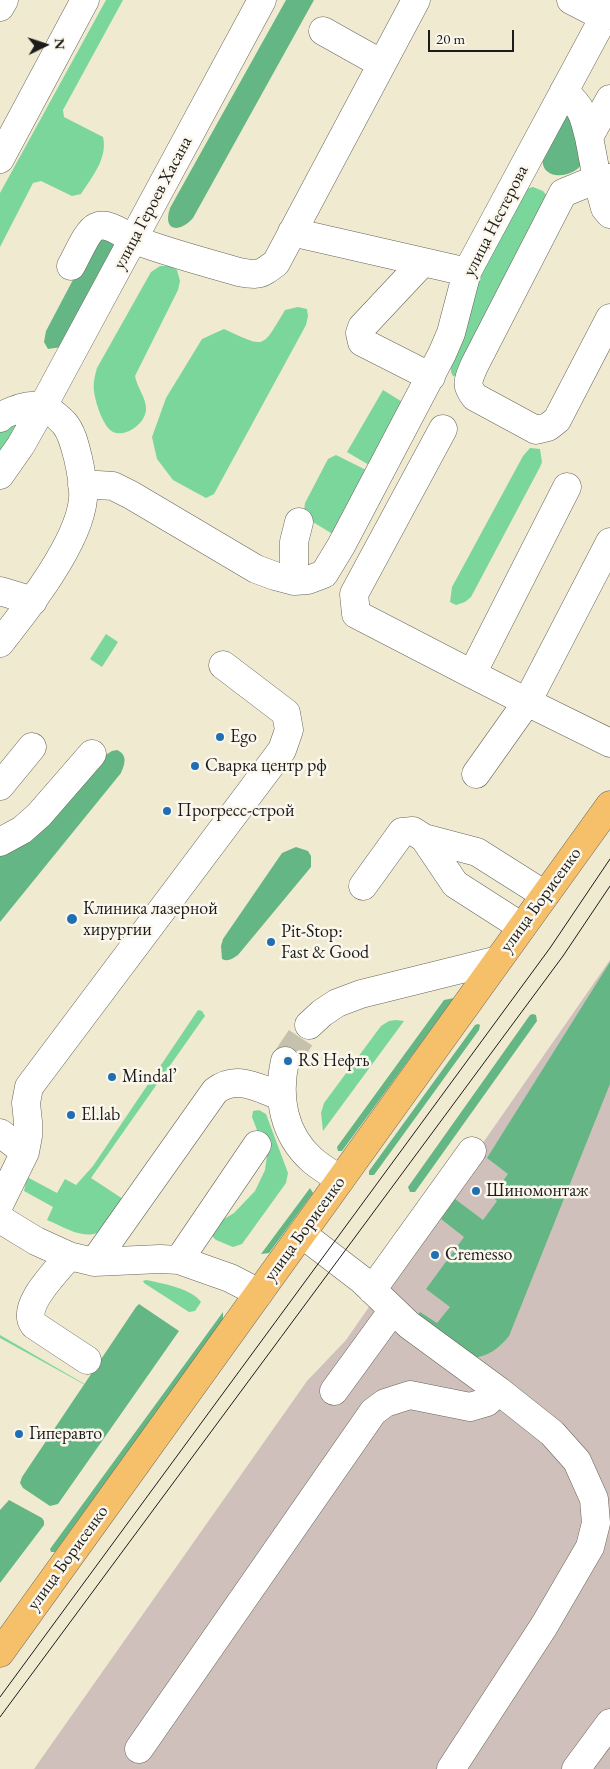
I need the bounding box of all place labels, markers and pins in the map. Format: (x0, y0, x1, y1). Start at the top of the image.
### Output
place label: Ego (230, 726, 257, 748)
marker: Ego (214, 731, 226, 743)
place label: Сварка центр рф (205, 755, 327, 777)
marker: Сварка центр рф (189, 760, 201, 772)
place label: Прогресс-строй (177, 800, 294, 822)
marker: Прогресс-строй (161, 805, 173, 817)
place label: Клиника лазерной хирургии (83, 898, 218, 941)
marker: Клиника лазерной хирургии (65, 912, 79, 926)
place label: Pit-Stop: Fast & Good (281, 921, 369, 964)
marker: Pit-Stop: Fast & Good (265, 936, 277, 948)
place label: RS Нефть (298, 1050, 369, 1072)
marker: RS Нефть (282, 1055, 294, 1067)
place label: Mindal’ (122, 1066, 177, 1088)
marker: Mindal’ (106, 1071, 118, 1083)
place label: El.lab (81, 1104, 120, 1126)
marker: El.lab (65, 1109, 77, 1121)
place label: Шиномонтаж (486, 1180, 589, 1202)
marker: Шиномонтаж (470, 1185, 482, 1197)
place label: Cremesso (445, 1244, 512, 1266)
marker: Cremesso (429, 1249, 441, 1261)
place label: Гиперавто (29, 1423, 102, 1445)
marker: Гиперавто (13, 1428, 25, 1440)

